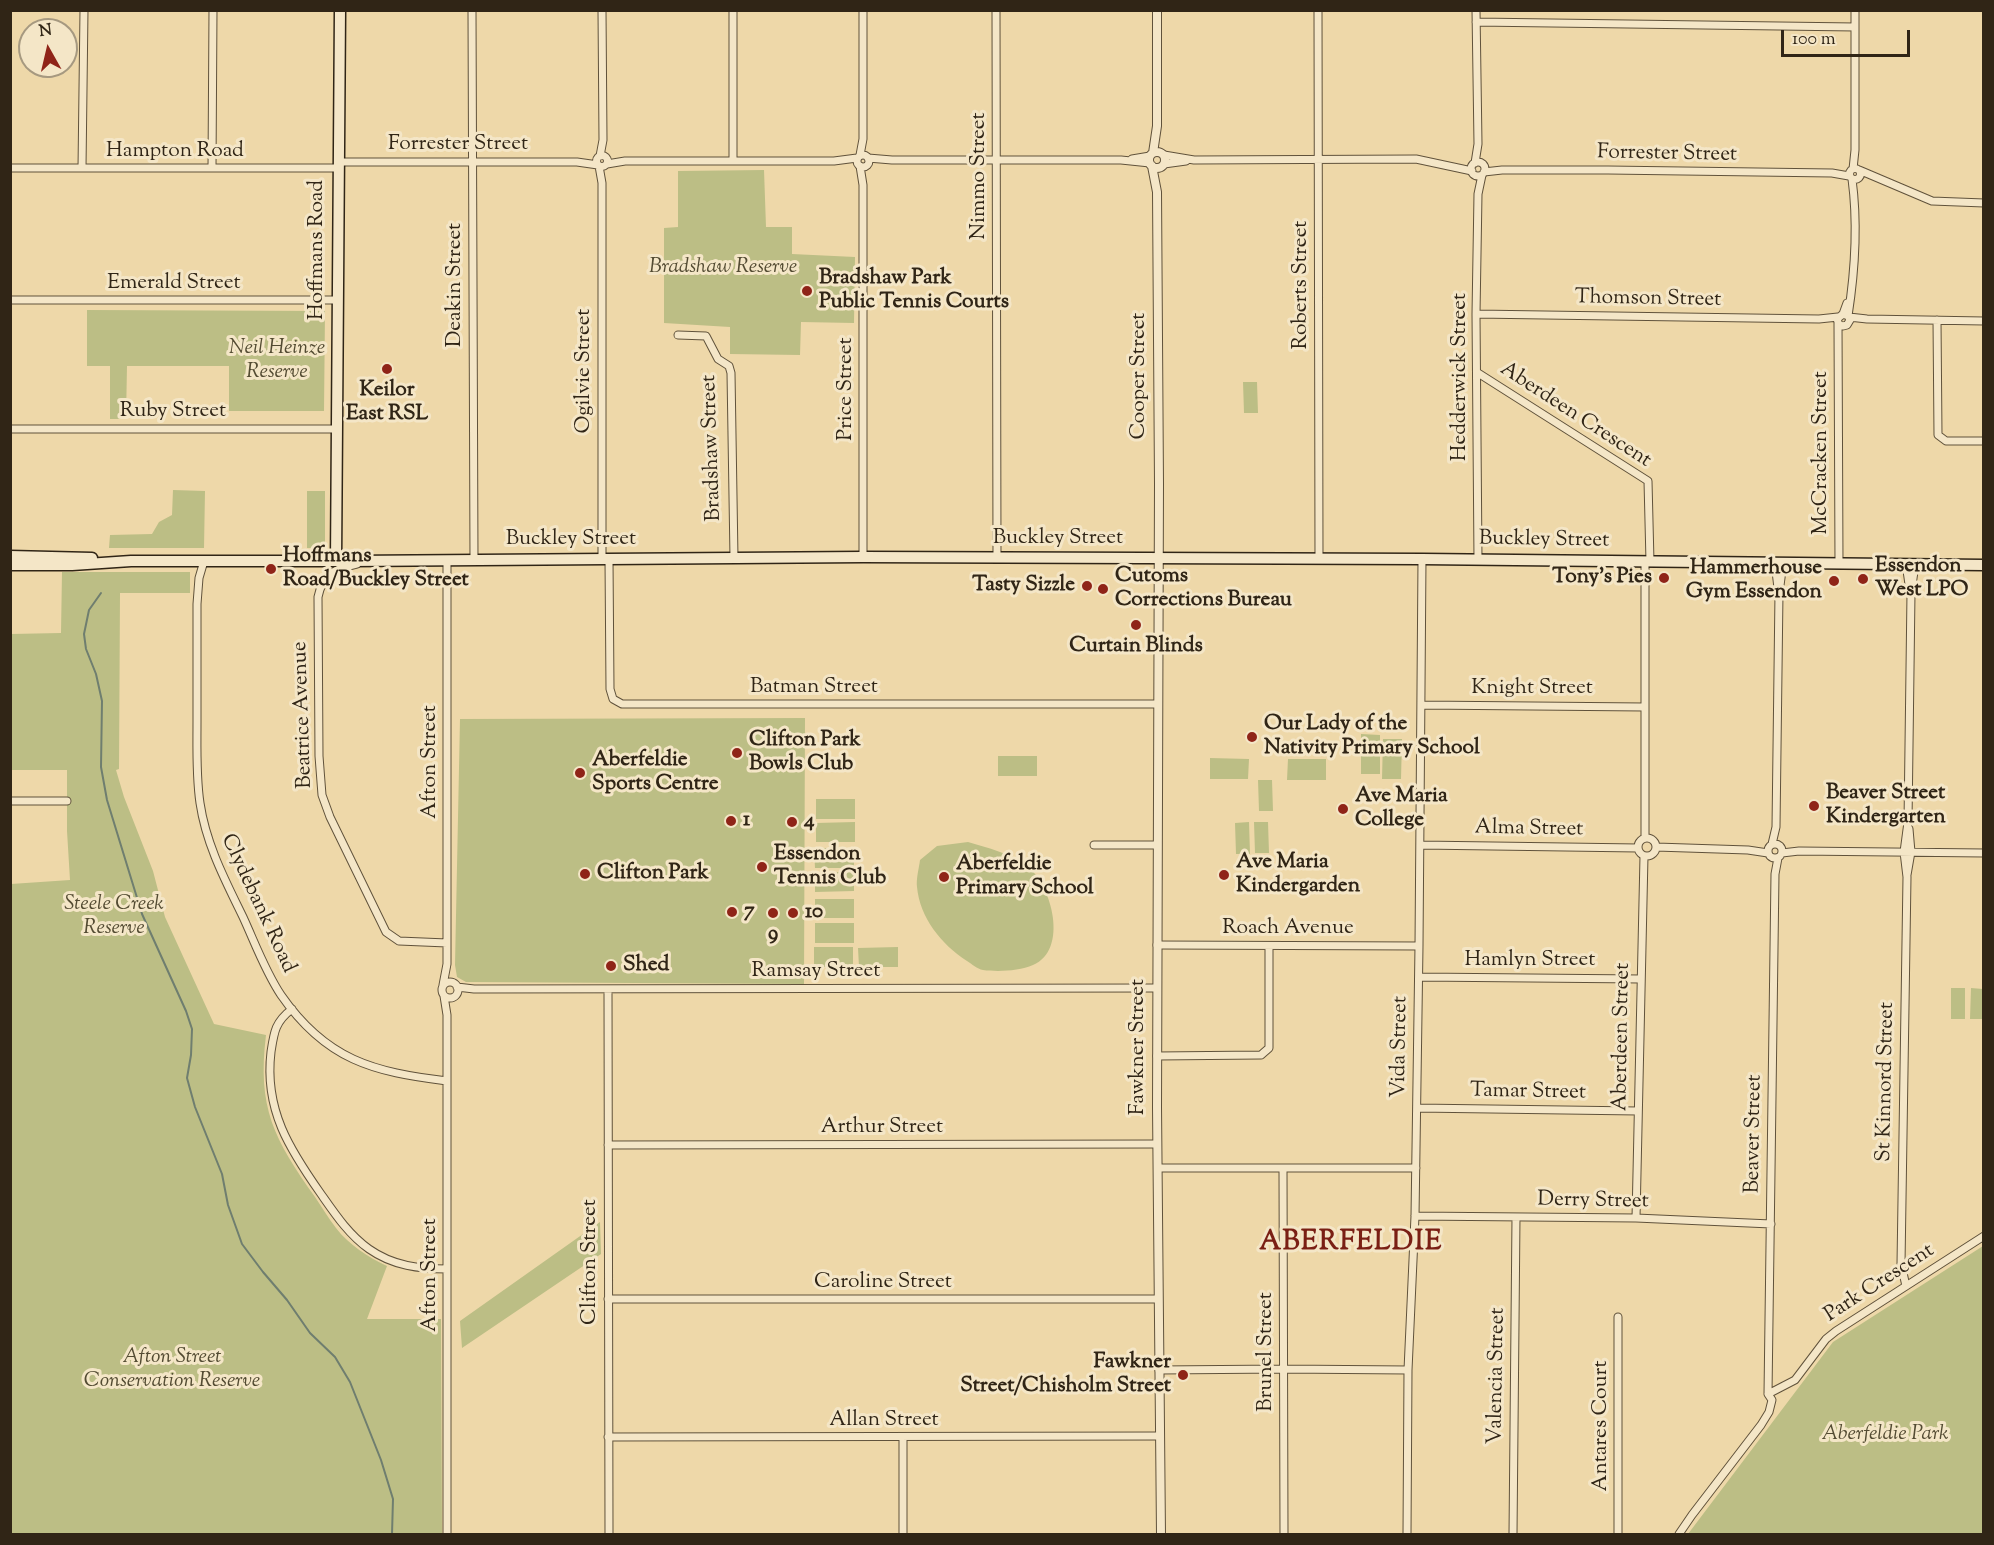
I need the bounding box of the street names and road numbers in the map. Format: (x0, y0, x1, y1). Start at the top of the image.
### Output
street label: Nimmo Street (967, 112, 993, 240)
street label: Forrester Street (388, 132, 528, 158)
street label: Hampton Road (106, 139, 244, 165)
street label: Forrester Street (1597, 141, 1737, 169)
street label: Hoffmans Road (305, 180, 331, 320)
street label: Roberts Street (1289, 220, 1315, 350)
street label: Deakin Street (443, 223, 469, 347)
street label: Emerald Street (107, 271, 241, 297)
street label: Thomson Street (1575, 286, 1721, 314)
street label: Hedderwick Street (1448, 293, 1474, 461)
street label: Ogilvie Street (572, 308, 598, 434)
street label: Cooper Street (1127, 312, 1153, 440)
street label: Price Street (834, 337, 860, 441)
street label: Aberdeen Crescent (1495, 358, 1655, 474)
street label: McCracken Street (1809, 371, 1835, 535)
street label: Bradshaw Street (698, 374, 728, 522)
street label: Ruby Street (120, 399, 226, 425)
street label: Buckley Street (993, 526, 1123, 552)
street label: Buckley Street (506, 527, 636, 553)
street label: Buckley Street (1479, 527, 1609, 555)
street label: Beatrice Avenue (289, 641, 319, 789)
street label: Batman Street (750, 675, 878, 701)
street label: Knight Street (1471, 676, 1593, 702)
street label: Afton Street (418, 705, 444, 819)
street label: Alma Street (1474, 816, 1584, 844)
street label: Clydebank Road (214, 830, 300, 978)
street label: Roach Avenue (1222, 916, 1354, 942)
street label: Hamlyn Street (1465, 948, 1595, 974)
street label: Ramsay Street (752, 959, 880, 985)
street label: Aberdeen Street (1609, 963, 1637, 1111)
street label: Fawkner Street (1126, 979, 1152, 1115)
street label: Vida Street (1388, 996, 1414, 1098)
street label: St Kinnord Street (1873, 1002, 1901, 1162)
street label: Beaver Street (1741, 1074, 1769, 1194)
street label: Tamar Street (1470, 1079, 1586, 1107)
street label: Arthur Street (821, 1115, 943, 1141)
street label: Derry Street (1537, 1188, 1649, 1216)
street label: Clifton Street (578, 1199, 604, 1325)
street label: Afton Street (418, 1218, 444, 1332)
street label: Park Crescent (1820, 1239, 1940, 1329)
street label: Caroline Street (814, 1270, 952, 1296)
street label: Brunel Street (1254, 1292, 1280, 1412)
street label: Valencia Street (1484, 1307, 1512, 1445)
street label: Antares Court (1589, 1360, 1615, 1492)
street label: Allan Street (829, 1408, 939, 1434)

